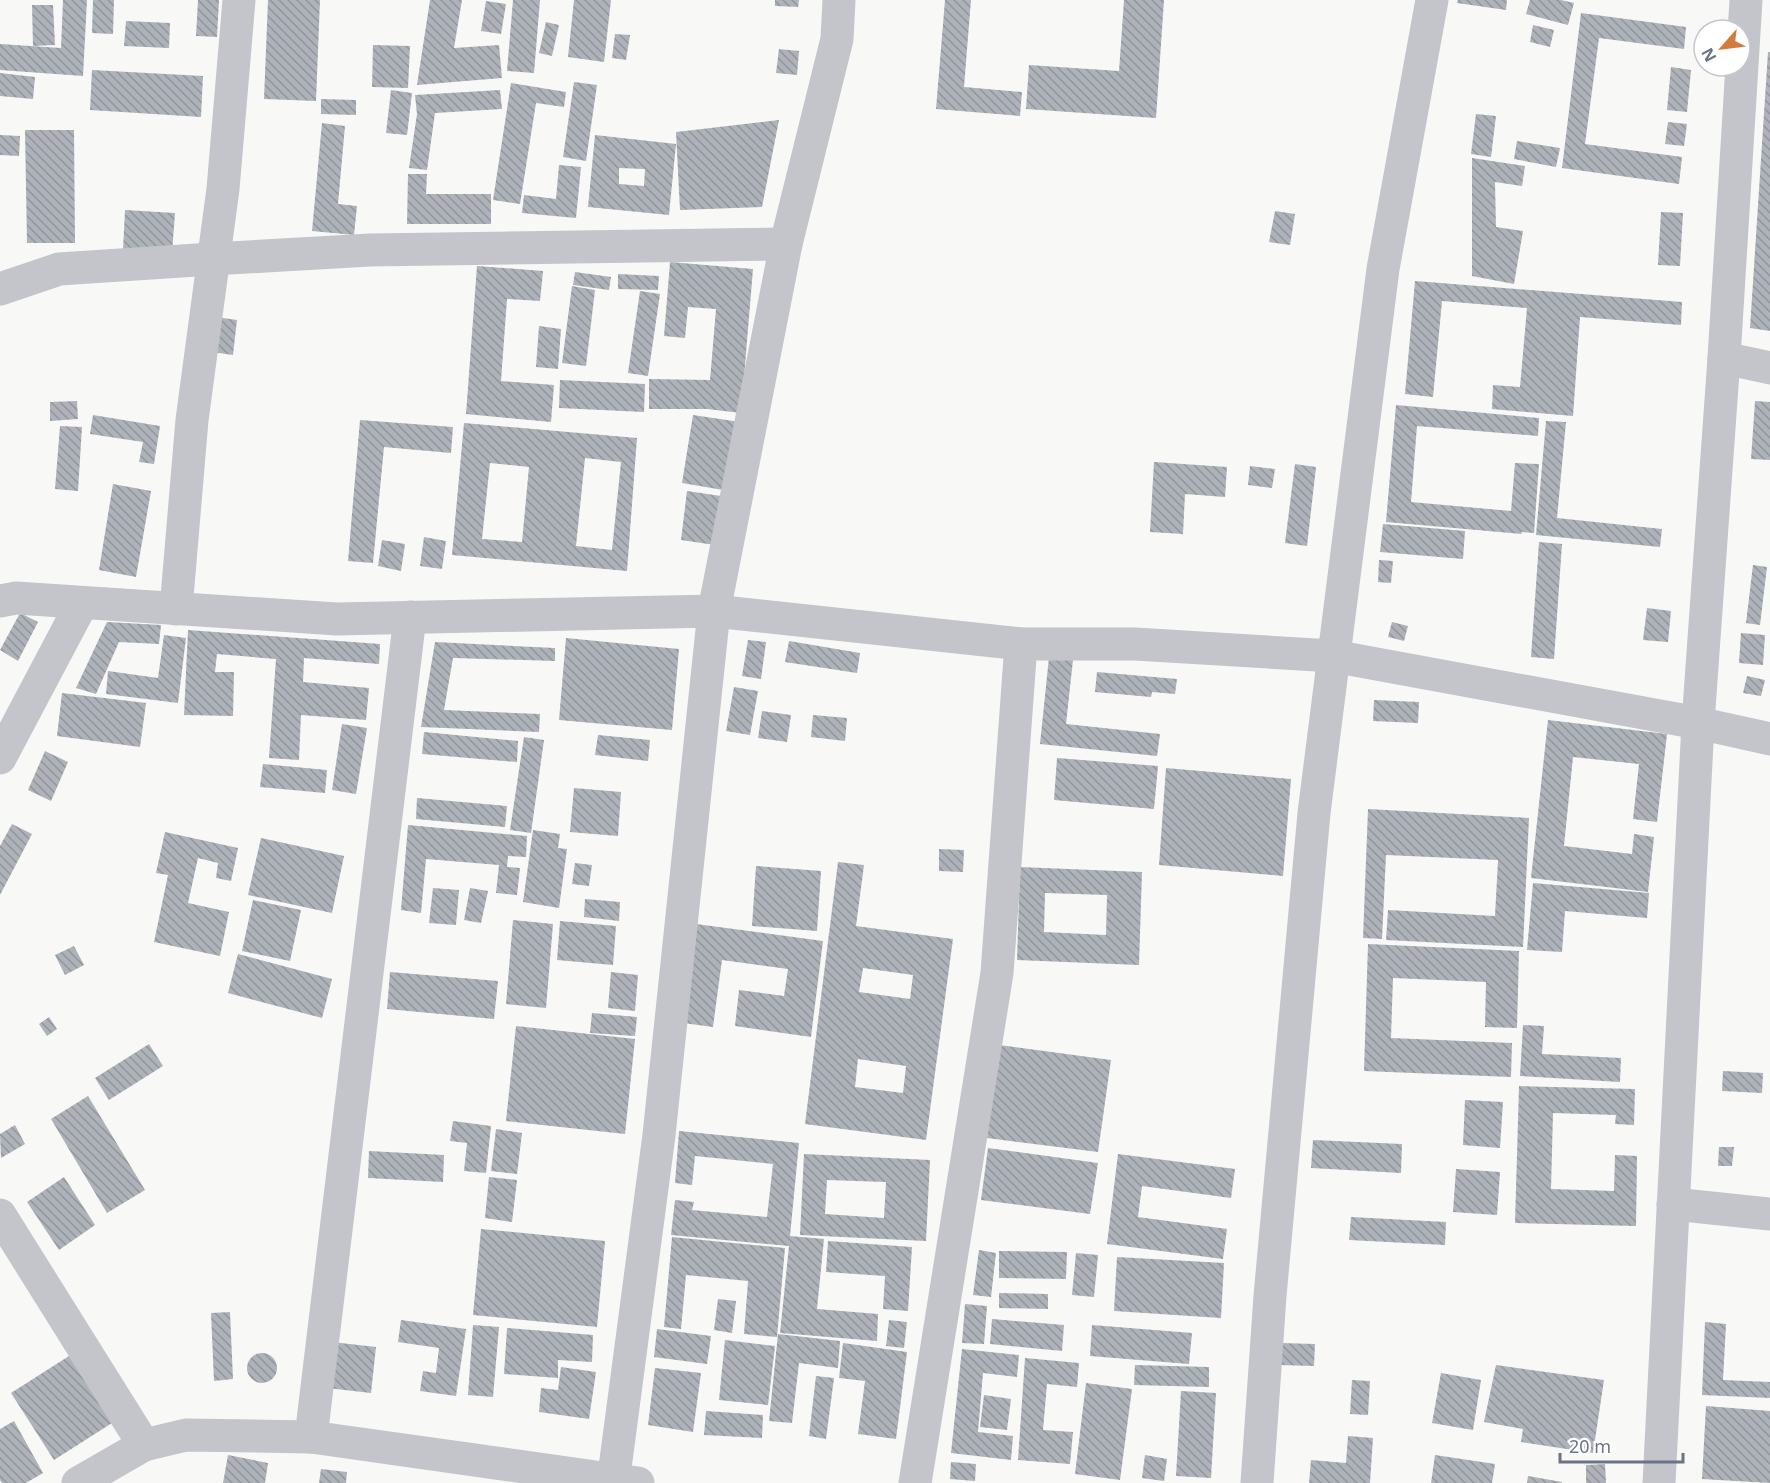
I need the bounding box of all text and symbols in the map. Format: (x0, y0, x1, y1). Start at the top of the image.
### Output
north arrow (1692, 18, 1752, 78)
text: N (1696, 44, 1722, 66)
scale bar (1560, 1426, 1683, 1464)
text: 20 m (1569, 1434, 1611, 1458)

